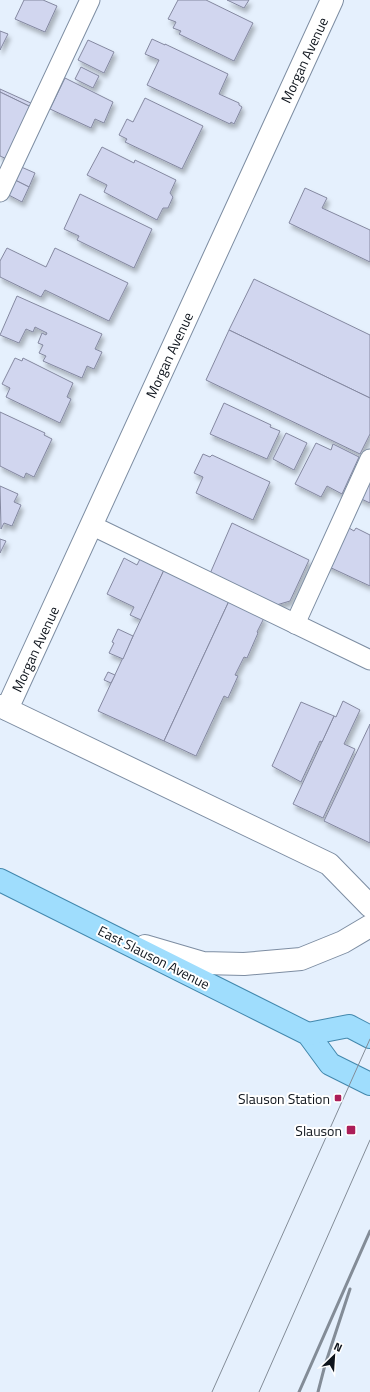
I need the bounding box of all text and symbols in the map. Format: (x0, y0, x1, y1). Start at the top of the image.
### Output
street label: Morgan Avenue (275, 14, 333, 106)
street label: Morgan Avenue (140, 309, 198, 401)
street label: Morgan Avenue (6, 603, 64, 695)
street label: East Slauson Avenue (95, 920, 213, 994)
place label: Slauson Station (238, 1088, 330, 1109)
marker: Slauson Station (333, 1093, 343, 1103)
place label: Slauson (295, 1120, 342, 1141)
marker: Slauson (345, 1124, 357, 1136)
north arrow (314, 1336, 354, 1376)
text: N (331, 1338, 345, 1356)

